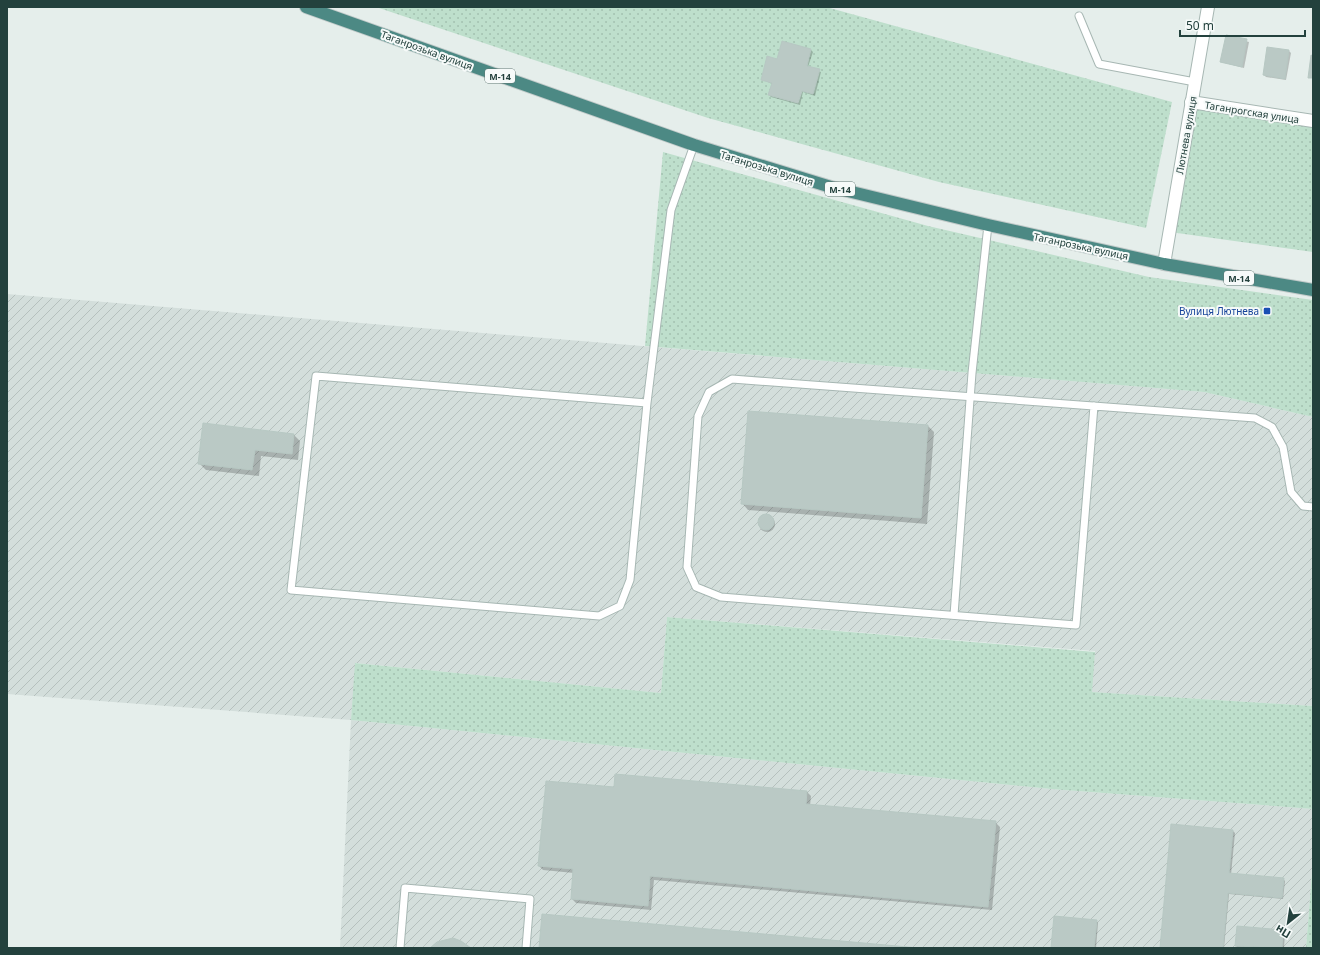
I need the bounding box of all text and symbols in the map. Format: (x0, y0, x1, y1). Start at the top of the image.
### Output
scale bar (1180, 12, 1305, 38)
text: 50 m (1186, 17, 1214, 34)
street label: Таганрозька вулиця (379, 27, 475, 73)
road number: М-14 (485, 69, 515, 83)
street label: Лютнева вулиця (1172, 95, 1200, 175)
street label: Таганрогская улица (1204, 98, 1300, 126)
street label: Таганрозька вулиця (719, 147, 815, 189)
road number: М-14 (825, 182, 855, 196)
street label: Таганрозька вулиця (1032, 229, 1130, 263)
road number: М-14 (1224, 271, 1254, 285)
place label: Вулиця Лютнева (1179, 304, 1259, 318)
marker: Вулиця Лютнева (1262, 306, 1272, 316)
north arrow (1268, 903, 1308, 943)
text: Пн (1272, 922, 1293, 942)

